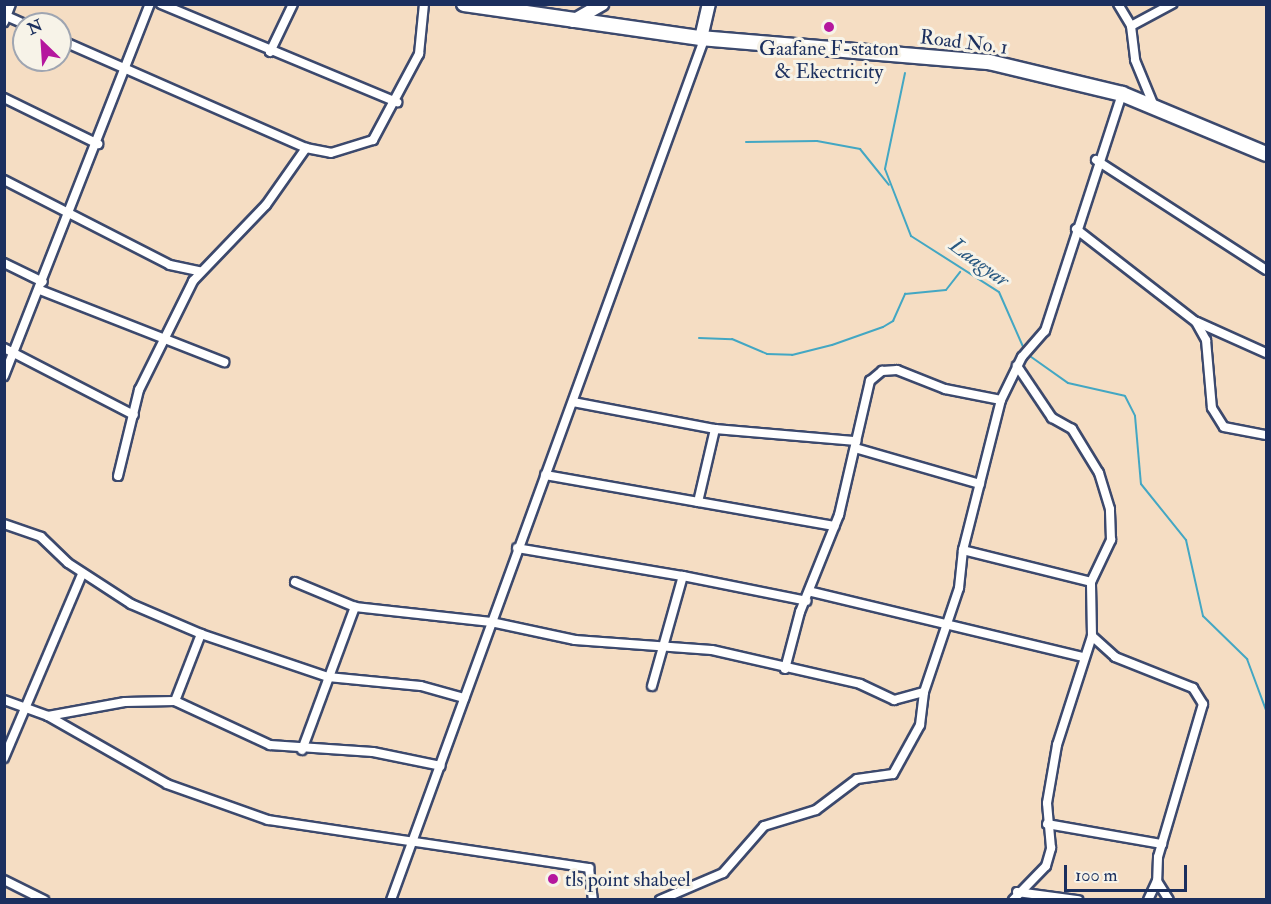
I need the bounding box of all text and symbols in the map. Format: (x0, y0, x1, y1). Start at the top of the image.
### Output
north arrow (12, 12, 72, 72)
text: N (25, 15, 46, 40)
marker: Gaafane F-staton & Ekectricity (822, 20, 836, 34)
street label: Road No. 1 (919, 25, 1009, 59)
place label: Gaafane F-staton & Ekectricity (759, 36, 899, 83)
water label: Laagyar (944, 233, 1014, 293)
scale bar (1067, 853, 1190, 891)
text: 100 m (1075, 864, 1118, 887)
place label: tls point shabeel (565, 867, 691, 891)
marker: tls point shabeel (546, 872, 560, 886)

